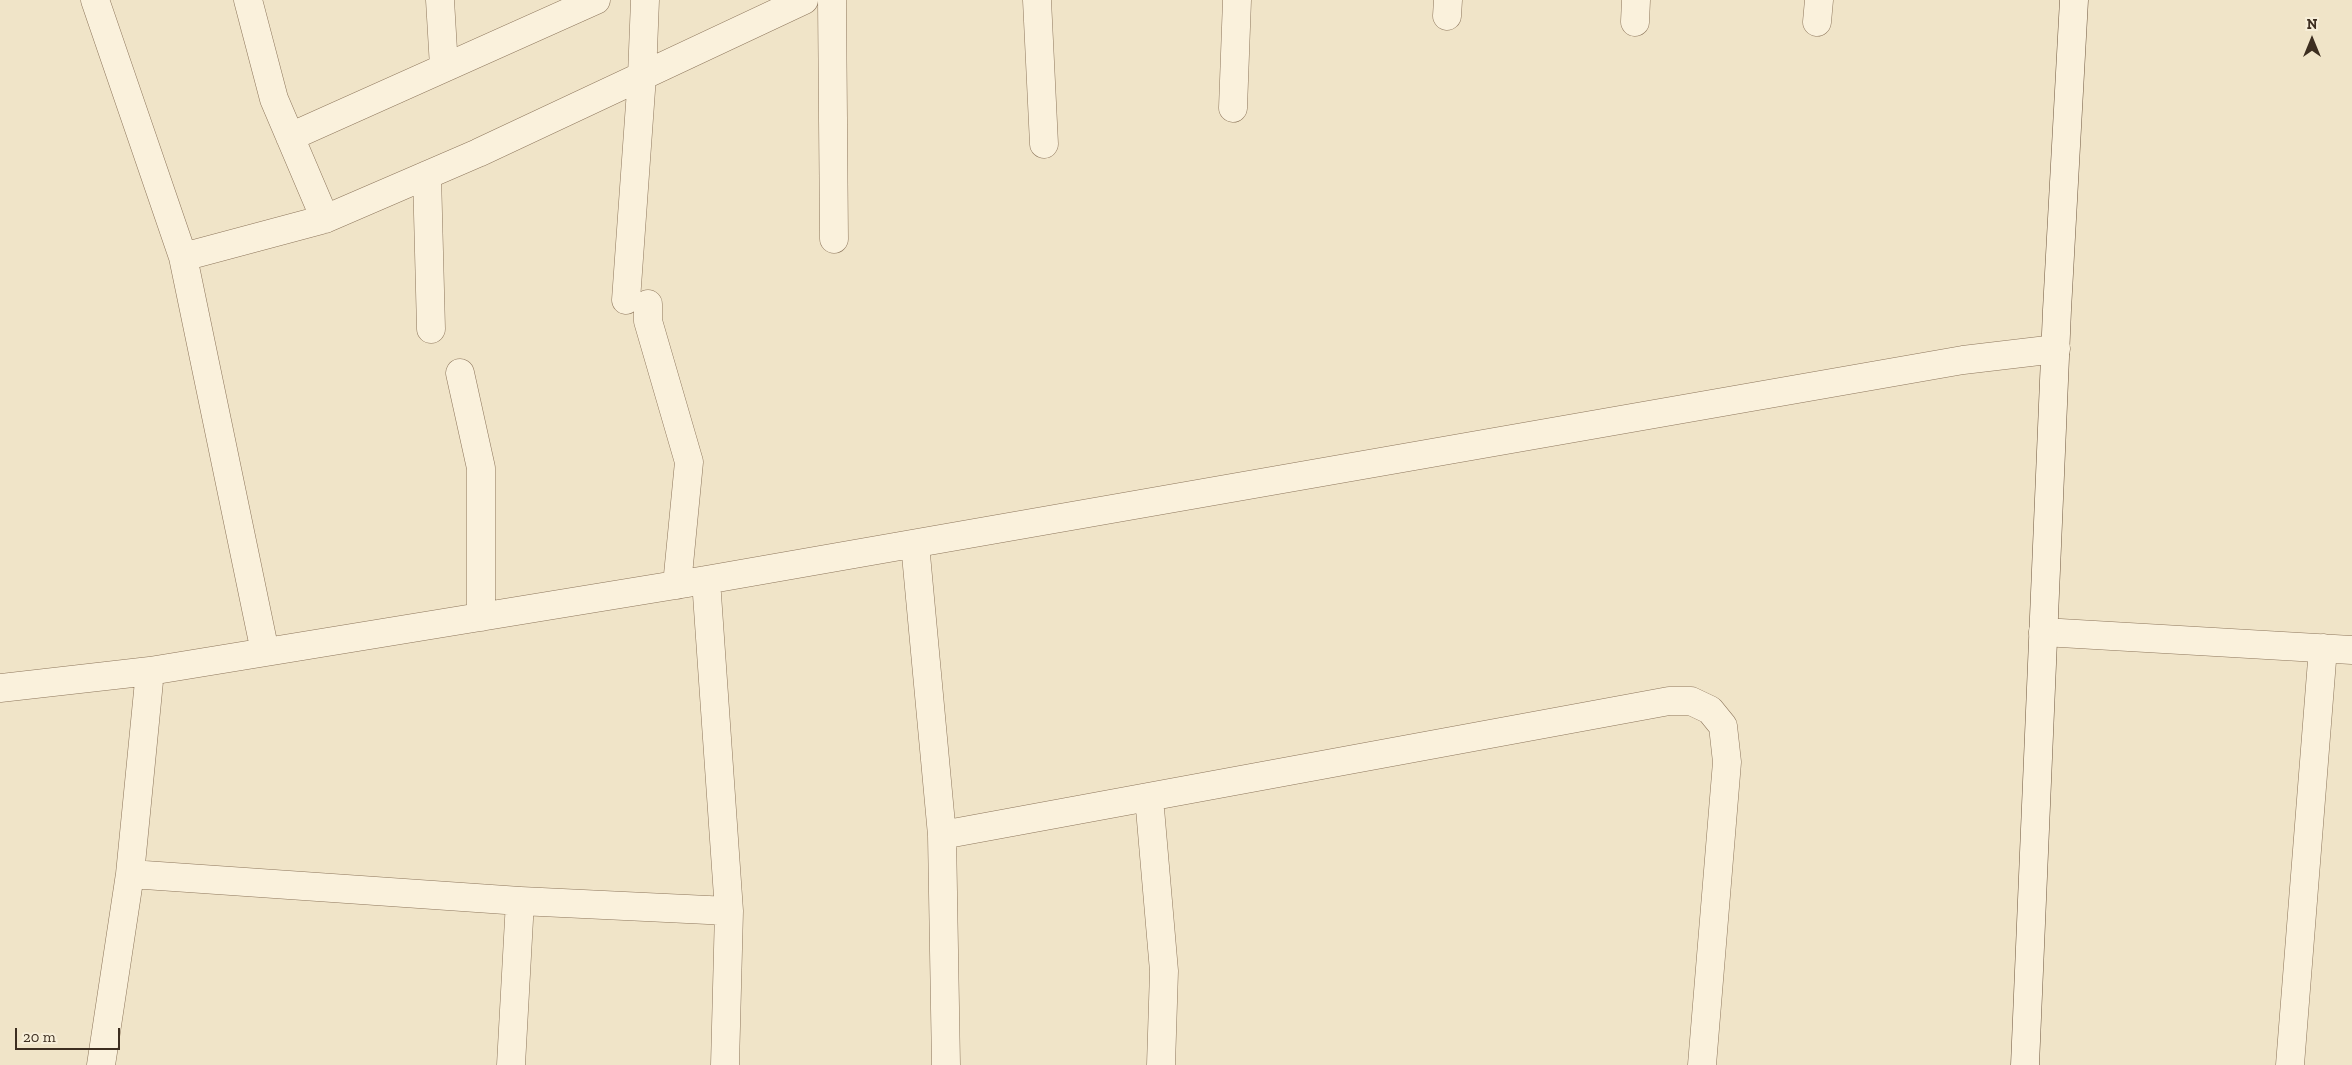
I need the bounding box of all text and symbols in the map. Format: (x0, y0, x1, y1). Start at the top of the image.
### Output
north arrow (2287, 15, 2337, 65)
text: N (2307, 16, 2317, 33)
scale bar (18, 1018, 122, 1050)
text: 20 m (23, 1028, 56, 1046)

